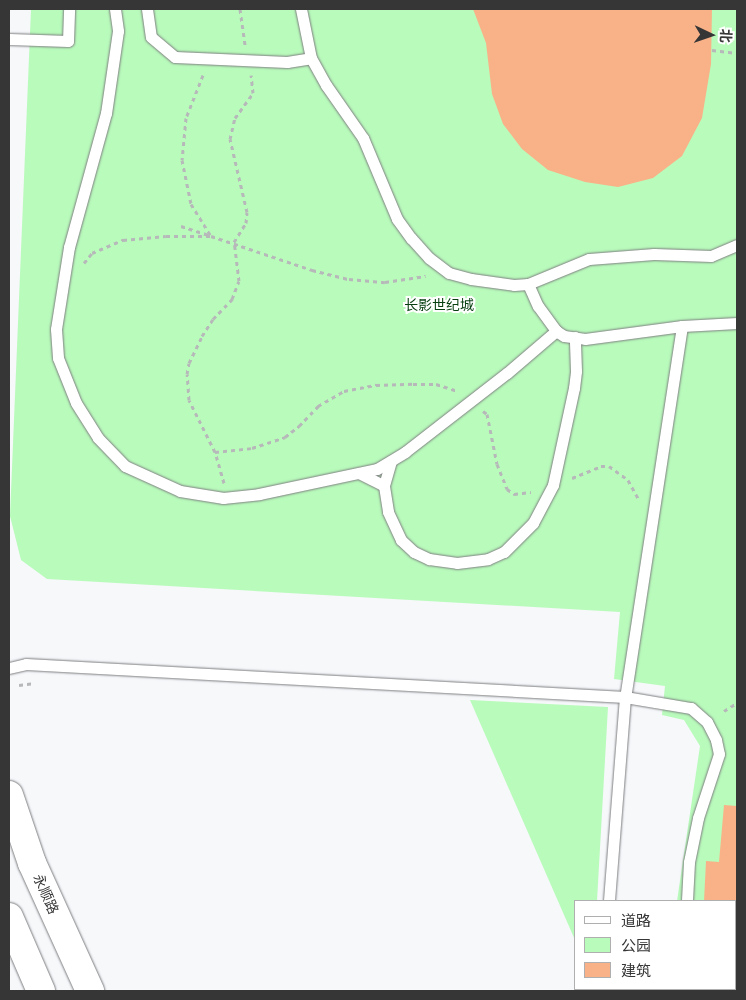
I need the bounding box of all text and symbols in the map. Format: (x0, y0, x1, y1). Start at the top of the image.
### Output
north arrow (686, 10, 736, 60)
text: 北 (717, 28, 735, 43)
park label: 长影世纪城 (404, 297, 474, 313)
street label: 永顺路 (30, 871, 62, 917)
legend (574, 900, 736, 990)
text: 道路 (621, 910, 651, 931)
text: 公园 (621, 935, 651, 956)
text: 建筑 (621, 960, 651, 981)

